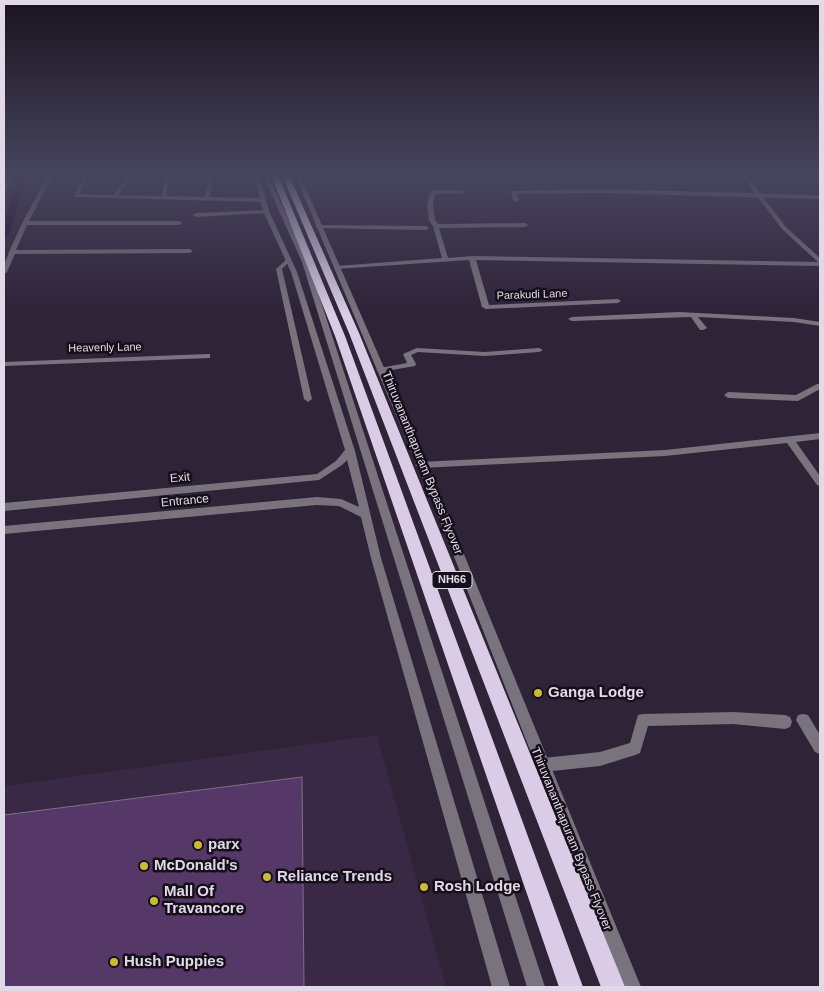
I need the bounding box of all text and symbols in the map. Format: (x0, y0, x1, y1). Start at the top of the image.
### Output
street label: Parakudi Lane (496, 287, 568, 303)
street label: Heavenly Lane (68, 341, 142, 355)
street label: Thiruvananthapuram Bypass Flyover (379, 369, 465, 557)
street label: Exit (169, 470, 191, 486)
street label: Entrance (160, 492, 210, 510)
road number: NH66 (432, 572, 472, 588)
place label: Ganga Lodge (548, 684, 644, 702)
marker: Ganga Lodge (532, 687, 544, 699)
street label: Thiruvananthapuram Bypass Flyover (528, 745, 614, 933)
place label: parx (208, 836, 240, 854)
marker: parx (192, 839, 204, 851)
place label: McDonald's (154, 857, 238, 875)
marker: McDonald's (138, 860, 150, 872)
place label: Reliance Trends (277, 868, 392, 886)
marker: Reliance Trends (261, 871, 273, 883)
place label: Rosh Lodge (434, 878, 521, 896)
marker: Rosh Lodge (418, 881, 430, 893)
place label: Mall Of Travancore (164, 883, 244, 918)
marker: Mall Of Travancore (148, 895, 160, 907)
place label: Hush Puppies (124, 953, 224, 971)
marker: Hush Puppies (108, 956, 120, 968)

